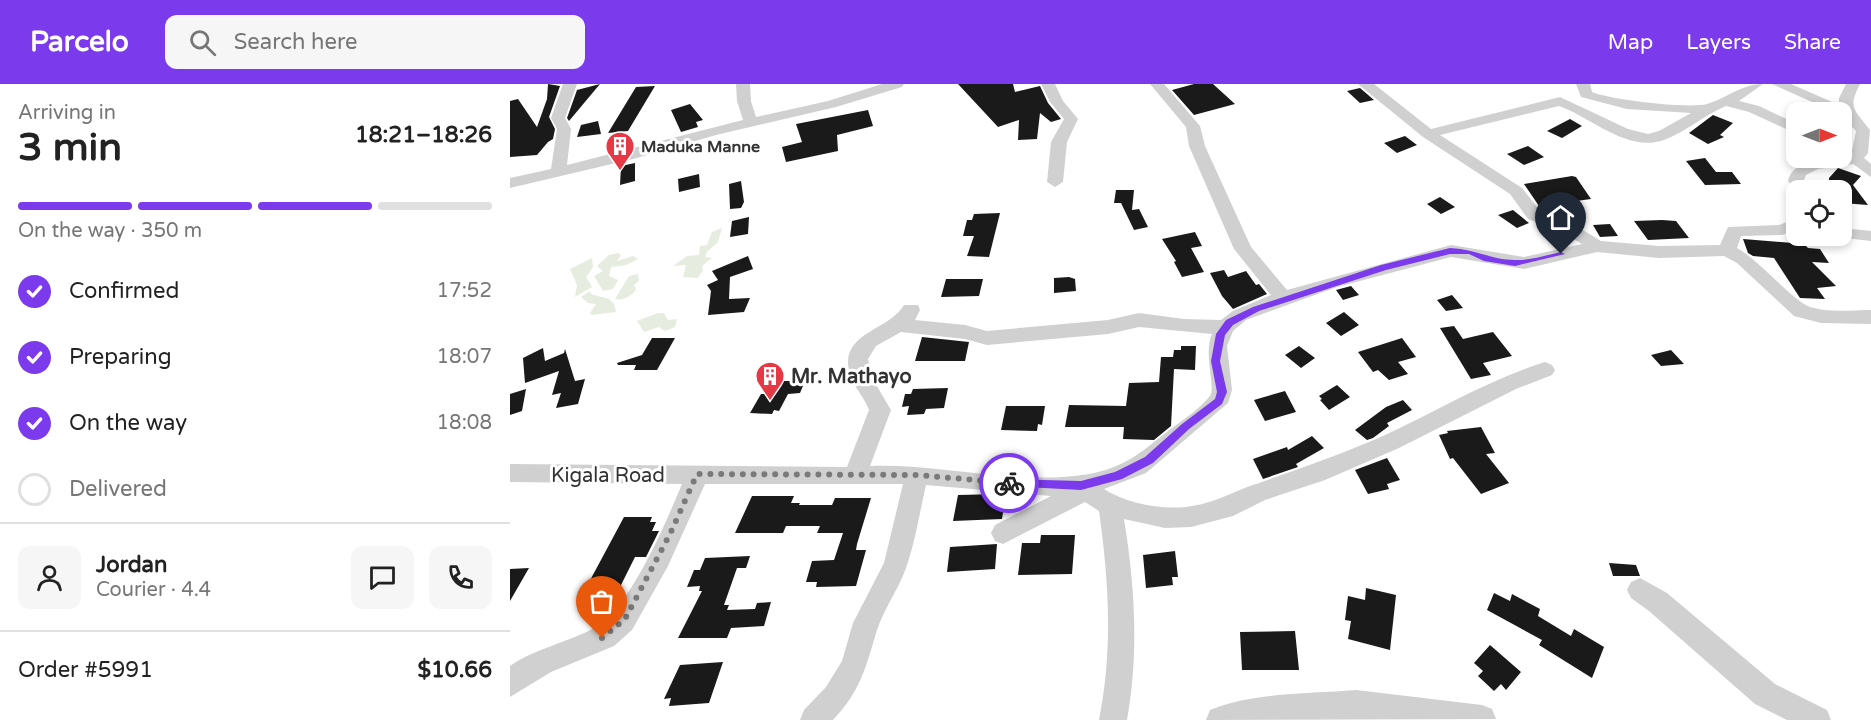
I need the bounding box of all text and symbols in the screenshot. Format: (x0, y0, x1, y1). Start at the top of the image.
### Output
search box (165, 15, 585, 69)
text: Parcelo (30, 25, 129, 59)
icon: search (186, 26, 219, 59)
text: Search here (234, 29, 358, 55)
text: Map (1608, 30, 1653, 55)
text: Layers (1686, 30, 1751, 55)
text: Share (1784, 30, 1841, 55)
text: Arriving in (18, 101, 116, 125)
north arrow (1786, 102, 1852, 168)
map controls (1786, 102, 1852, 246)
text: 18:21–18:26 (355, 122, 492, 148)
text: 3 min (18, 124, 122, 171)
building icon: Maduka Manne (604, 130, 636, 172)
place label: Maduka Manne (641, 137, 760, 157)
button: locate (1786, 180, 1852, 246)
pin (1535, 192, 1586, 254)
icon: home (1544, 201, 1577, 234)
text: On the way · 350 m (18, 219, 202, 243)
icon: check (18, 275, 51, 308)
text: Confirmed (69, 278, 179, 304)
text: 17:52 (437, 279, 492, 303)
icon: check (18, 341, 51, 374)
text: Preparing (69, 344, 172, 370)
text: 18:07 (437, 345, 492, 369)
building icon: Mr. Mathayo (754, 360, 786, 402)
place label: Mr. Mathayo (791, 365, 912, 389)
icon: check (18, 407, 51, 440)
text: On the way (69, 410, 187, 436)
text: 18:08 (437, 411, 492, 435)
courier (979, 453, 1039, 513)
street label: Kigala Road (551, 464, 665, 488)
icon: bike (993, 467, 1026, 500)
text: Delivered (69, 476, 167, 502)
button: person (18, 546, 81, 609)
button: chat (351, 546, 414, 609)
button: phone (429, 546, 492, 609)
text: Jordan (96, 552, 167, 578)
pin (576, 576, 627, 638)
text: Courier · 4.4 (96, 578, 211, 602)
icon: bag (585, 585, 618, 618)
text: Order #5991 (18, 657, 153, 683)
text: $10.66 (417, 657, 492, 683)

